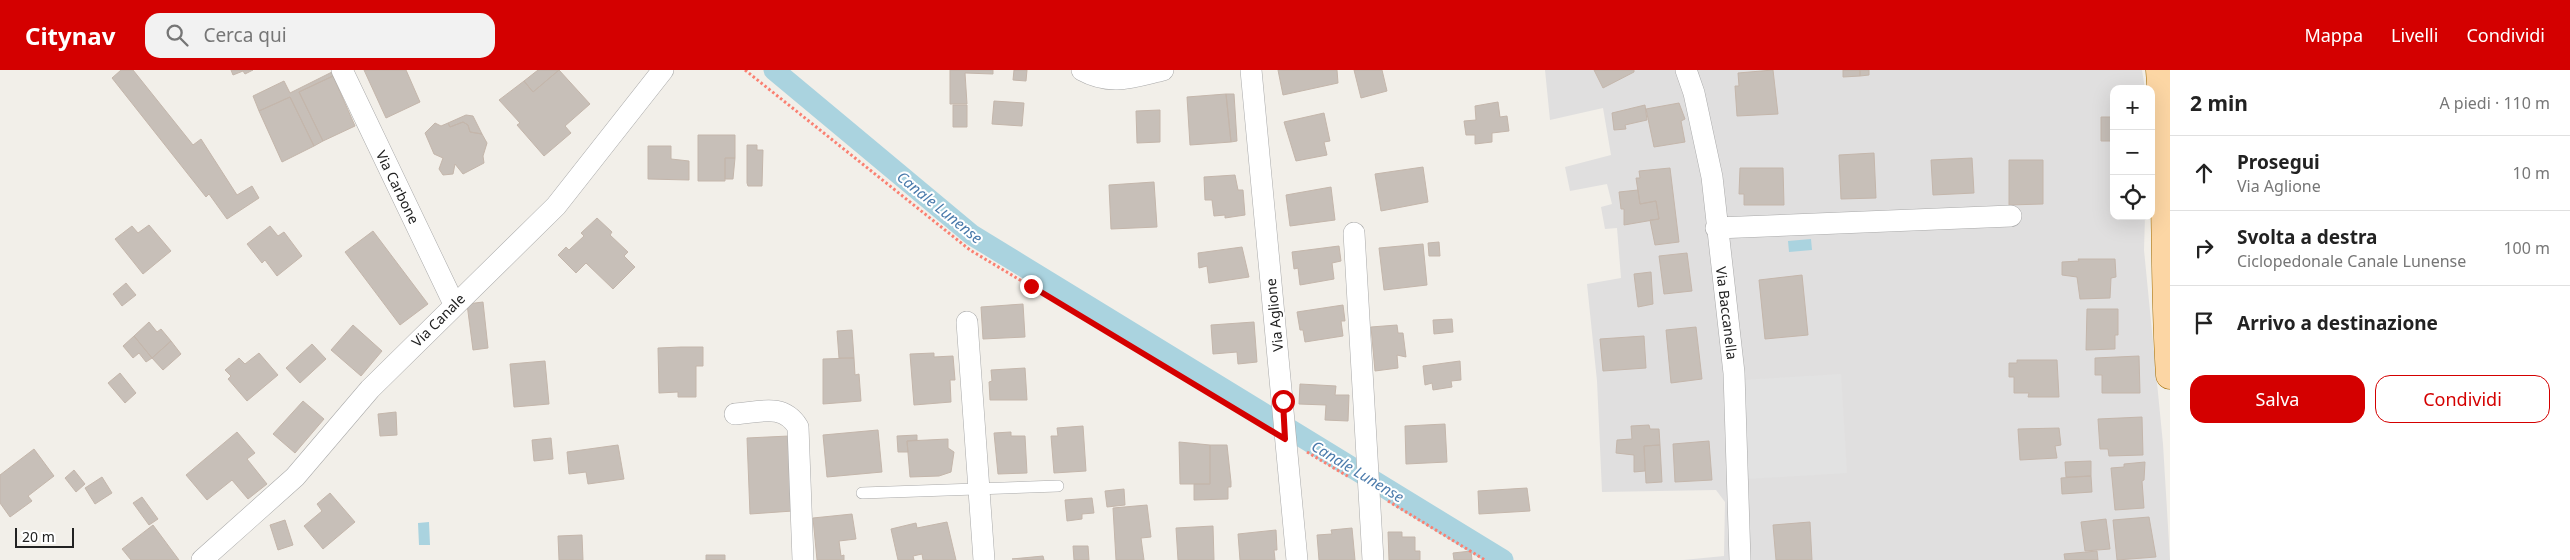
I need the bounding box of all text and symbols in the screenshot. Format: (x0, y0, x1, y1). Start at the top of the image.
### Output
search box (145, 13, 495, 58)
text: Citynav (25, 19, 115, 52)
icon: search (163, 21, 191, 49)
text: Cerca qui (203, 22, 287, 48)
text: Mappa (2304, 23, 2363, 47)
text: Livelli (2391, 23, 2438, 47)
text: Condividi (2466, 23, 2545, 47)
map controls (2110, 85, 2155, 220)
button: + (2110, 85, 2155, 130)
text: 2 min (2190, 89, 2248, 117)
text: A piedi · 110 m (2439, 92, 2550, 114)
button: − (2110, 130, 2155, 175)
street label: Via Carbone (372, 147, 424, 227)
text: Prosegui (2237, 149, 2320, 175)
icon: ahead (2190, 159, 2218, 187)
text: 10 m (2513, 162, 2550, 184)
water label: Canale Lunense (893, 166, 987, 248)
button: locate (2110, 175, 2155, 220)
text: Via Aglione (2237, 175, 2321, 197)
text: Svolta a destra (2237, 224, 2377, 250)
icon: right (2190, 234, 2218, 262)
text: 100 m (2503, 237, 2550, 259)
text: Ciclopedonale Canale Lunense (2237, 250, 2466, 272)
street label: Via Baccanella (1712, 265, 1742, 361)
route end (1020, 275, 1043, 298)
street label: Via Aglione (1261, 277, 1287, 352)
street label: Via Canale (407, 289, 469, 351)
icon: arrive (2190, 309, 2218, 337)
text: Arrivo a destinazione (2237, 310, 2438, 336)
button: Salva (2190, 375, 2365, 423)
button: Condividi (2375, 375, 2550, 423)
route start (1272, 390, 1295, 413)
water label: Canale Lunense (1308, 436, 1408, 507)
scale bar (15, 525, 74, 548)
text: 20 m (22, 527, 55, 546)

